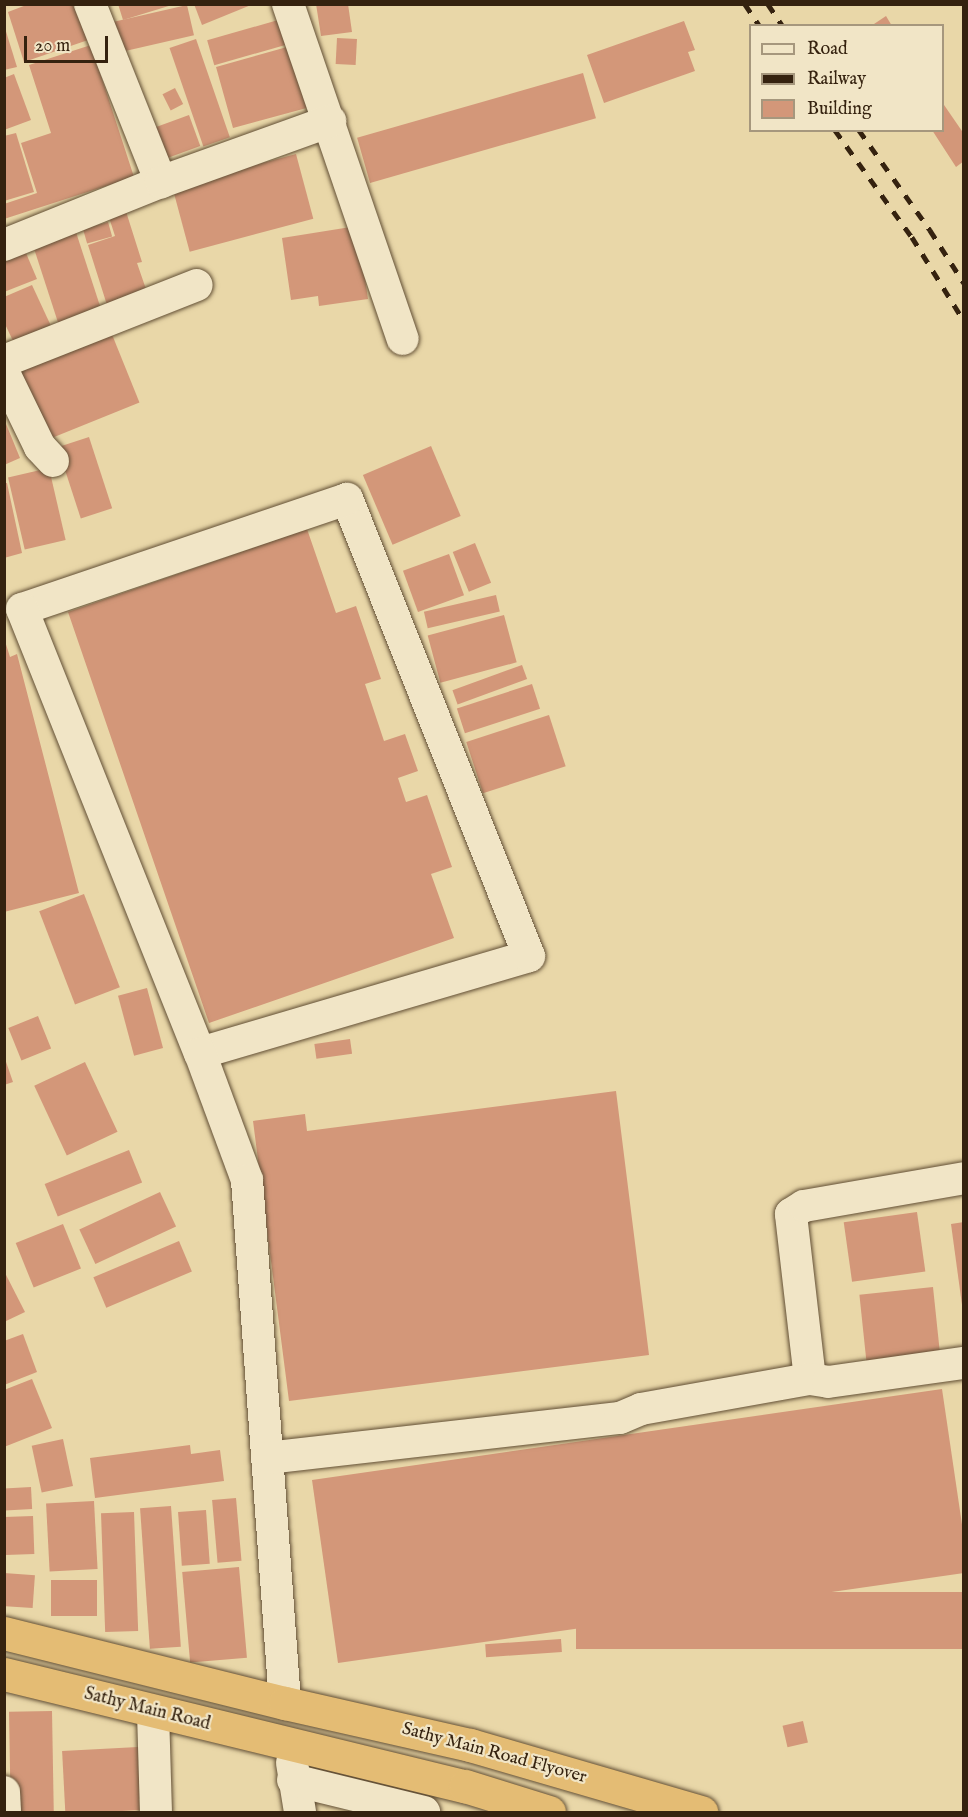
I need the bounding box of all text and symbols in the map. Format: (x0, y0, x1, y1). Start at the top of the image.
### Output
scale bar (27, 24, 111, 62)
legend (749, 24, 944, 132)
text: 20 m (35, 35, 70, 58)
text: Road (807, 38, 848, 61)
text: Railway (807, 68, 866, 91)
text: Building (807, 98, 872, 121)
street label: Sathy Main Road (82, 1684, 212, 1736)
street label: Sathy Main Road Flyover (399, 1719, 589, 1789)

